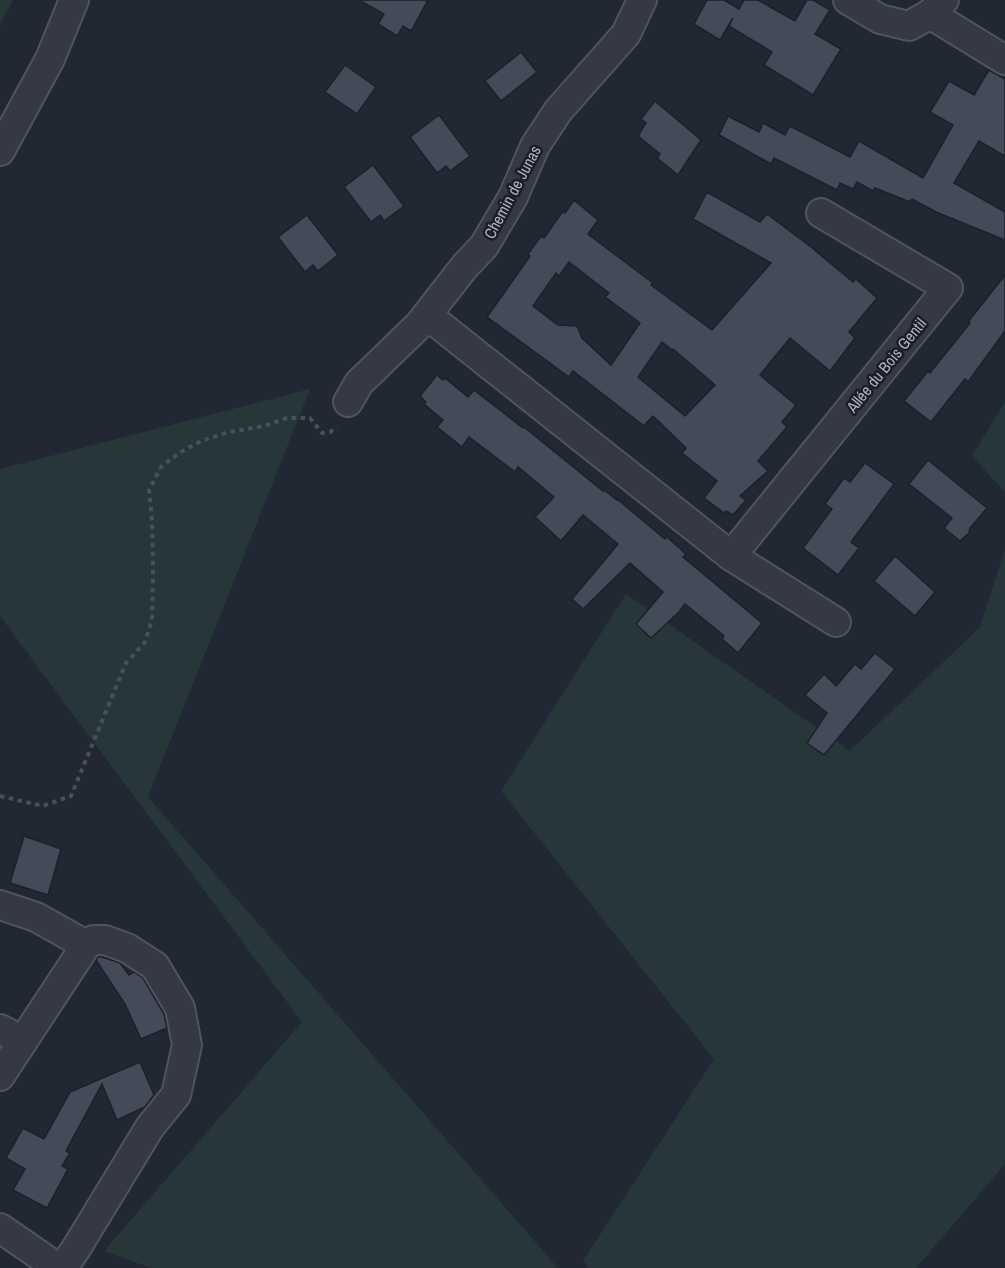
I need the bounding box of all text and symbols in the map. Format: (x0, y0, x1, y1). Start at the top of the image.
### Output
street label: Chemin de Junas (478, 141, 546, 243)
street label: Allée du Bois Gentil (840, 313, 931, 418)

